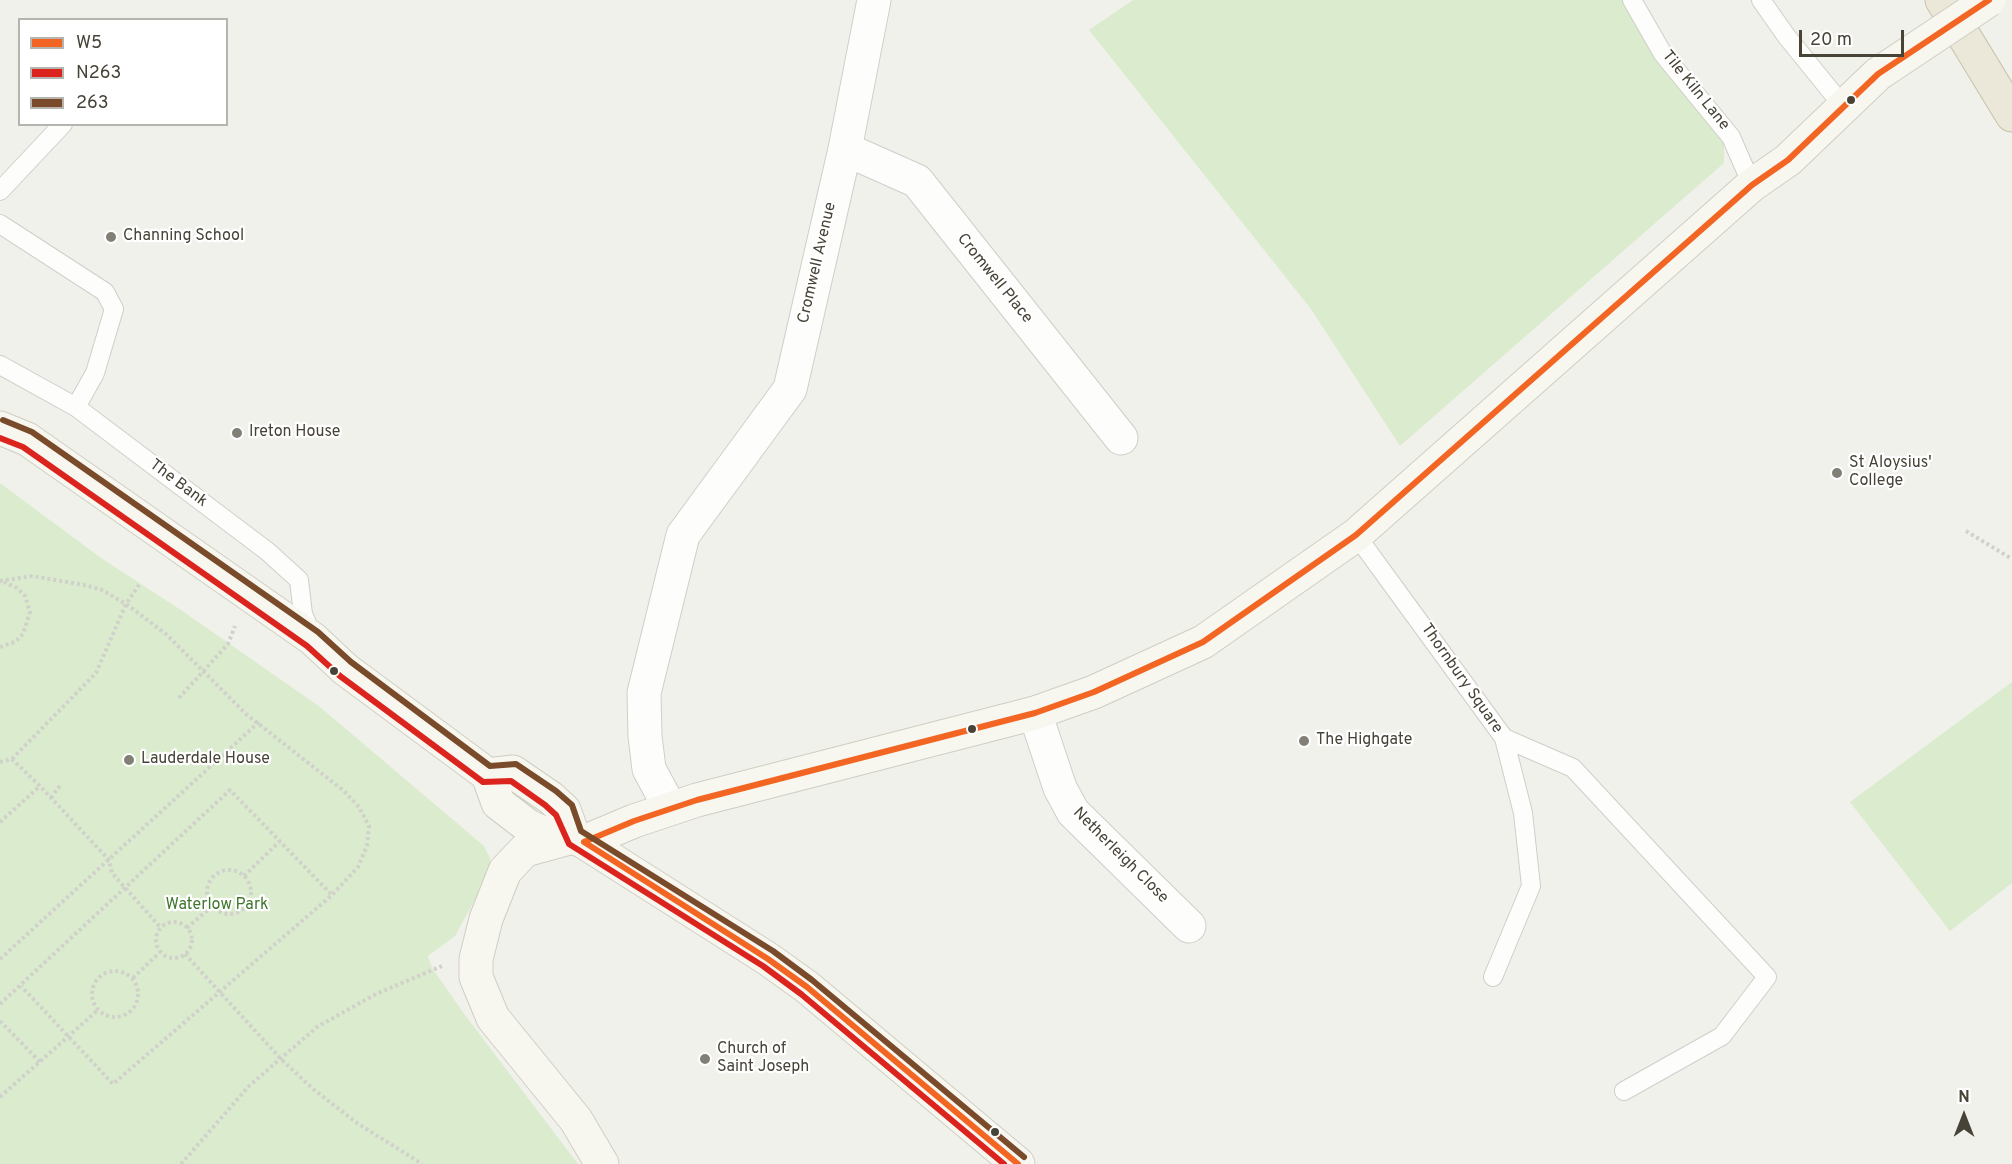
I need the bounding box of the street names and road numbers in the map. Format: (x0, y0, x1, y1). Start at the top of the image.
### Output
street label: Tile Kiln Lane (1657, 47, 1733, 135)
street label: Cromwell Avenue (795, 200, 841, 326)
street label: Cromwell Place (952, 230, 1036, 328)
street label: The Bank (145, 456, 211, 512)
street label: Thornbury Square (1416, 620, 1506, 738)
street label: Netherleigh Close (1068, 804, 1172, 908)

